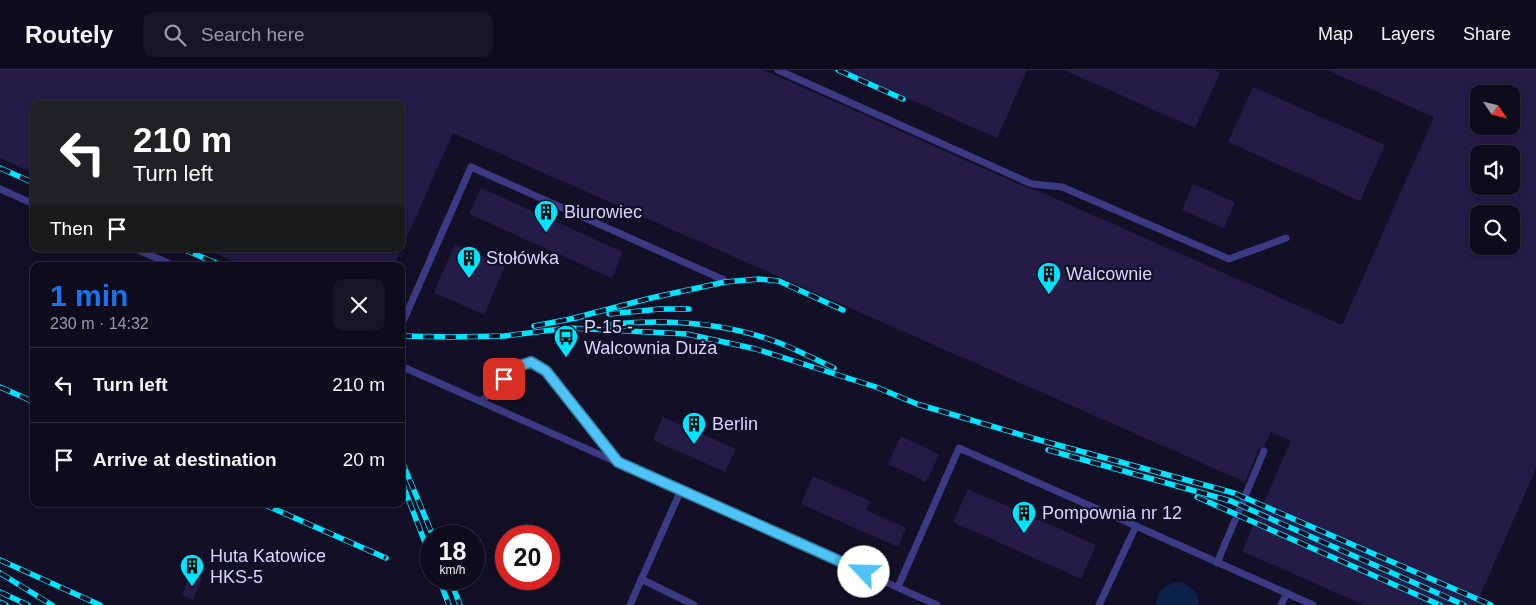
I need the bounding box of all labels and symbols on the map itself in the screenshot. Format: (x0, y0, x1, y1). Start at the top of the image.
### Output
north arrow (1470, 85, 1520, 135)
building icon: Biurowiec (533, 199, 559, 233)
place label: Biurowiec (564, 202, 642, 222)
building icon: Stołówka (456, 245, 482, 279)
place label: Stołówka (486, 248, 560, 268)
building icon: Walcownie (1036, 261, 1062, 295)
place label: Walcownie (1066, 264, 1152, 284)
place label: P-15 - Walcownia Duża (584, 317, 718, 358)
bus stop icon: P-15 - Walcownia Duża (553, 324, 579, 358)
pin (483, 358, 525, 400)
building icon: Berlin (681, 411, 707, 445)
place label: Berlin (712, 414, 758, 434)
building icon: Pompownia nr 12 (1011, 500, 1037, 534)
place label: Pompownia nr 12 (1042, 503, 1182, 523)
speed limit sign: 20 (495, 525, 560, 590)
position arrow (837, 545, 889, 597)
place label: Huta Katowice HKS-5 (210, 546, 326, 587)
building icon: Huta Katowice HKS-5 (179, 553, 205, 587)

